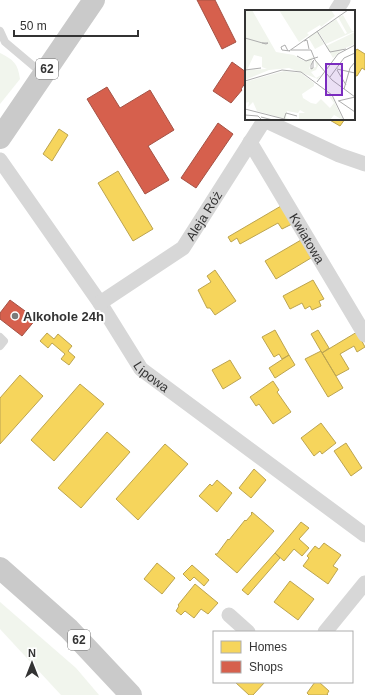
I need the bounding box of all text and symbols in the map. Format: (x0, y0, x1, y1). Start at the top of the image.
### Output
inset map (245, 10, 355, 120)
scale bar (14, 12, 138, 38)
text: 50 m (20, 19, 47, 33)
road number: 62 (36, 59, 58, 79)
street label: Aleja Róż (183, 188, 225, 243)
street label: Kwiatowa (286, 211, 328, 267)
place label: Alkohole 24h (23, 309, 104, 324)
marker: Alkohole 24h (10, 311, 20, 321)
street label: Lipowa (130, 359, 173, 396)
road number: 62 (68, 630, 90, 650)
legend (213, 631, 353, 683)
text: Homes (249, 640, 287, 654)
north arrow (12, 643, 52, 683)
text: N (28, 647, 36, 659)
text: Shops (249, 660, 283, 674)

